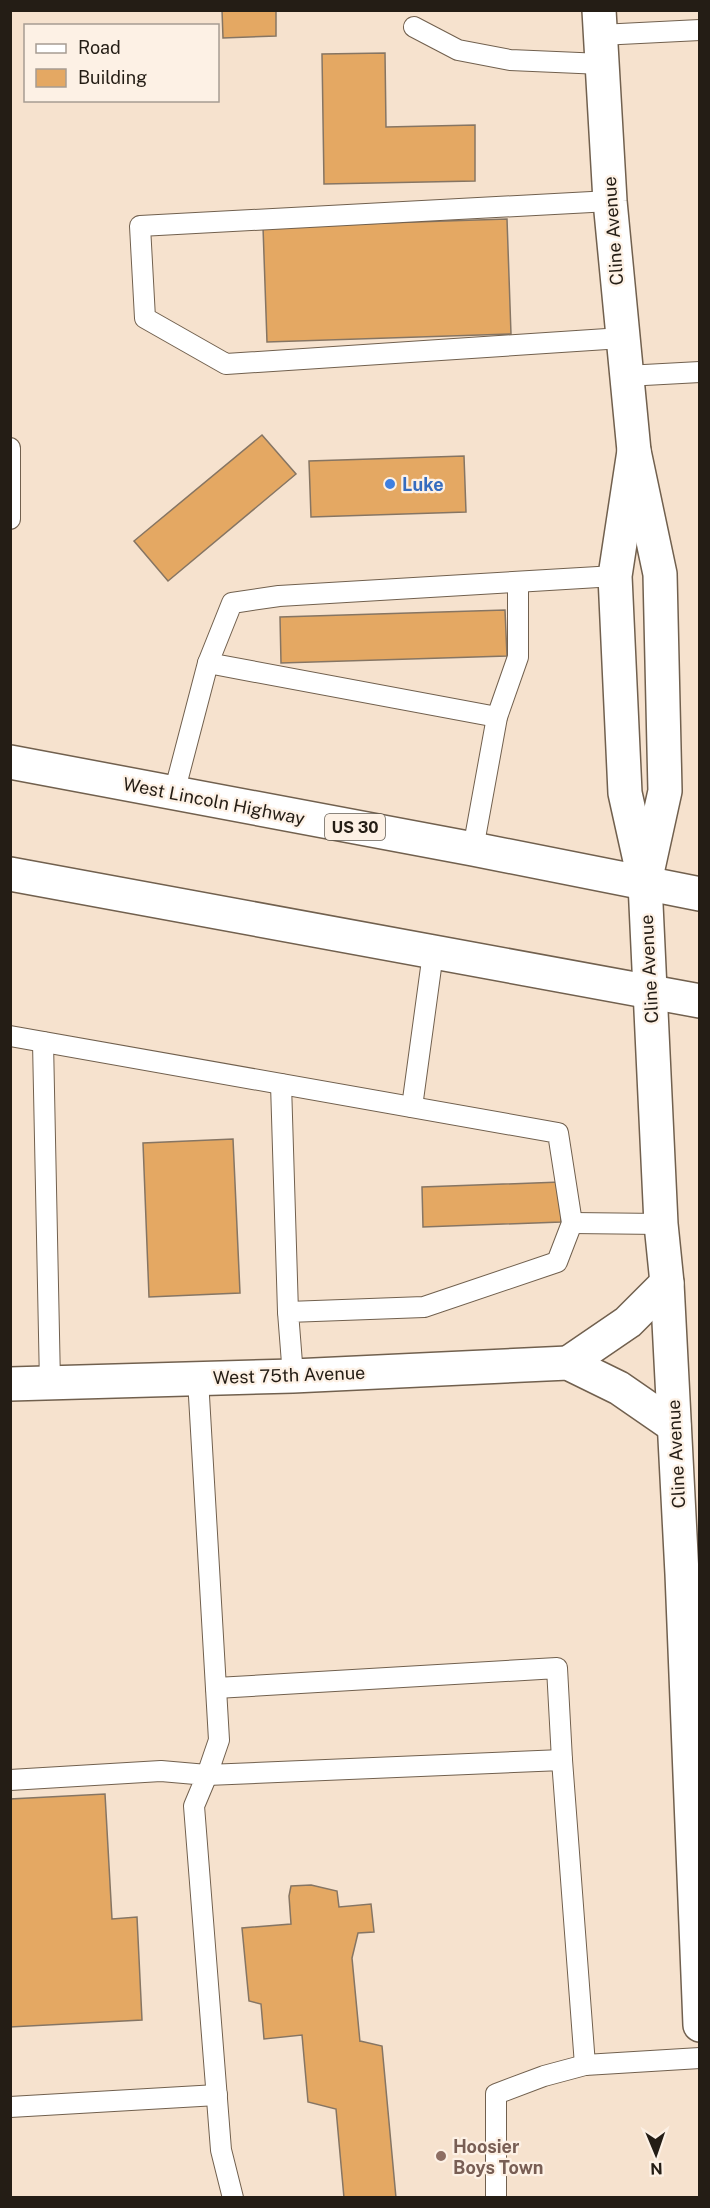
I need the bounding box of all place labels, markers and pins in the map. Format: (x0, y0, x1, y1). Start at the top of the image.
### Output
place label: Luke (402, 474, 444, 495)
marker: Luke (383, 477, 397, 491)
place label: Hoosier Boys Town (453, 2136, 544, 2178)
marker: Hoosier Boys Town (434, 2149, 448, 2163)

